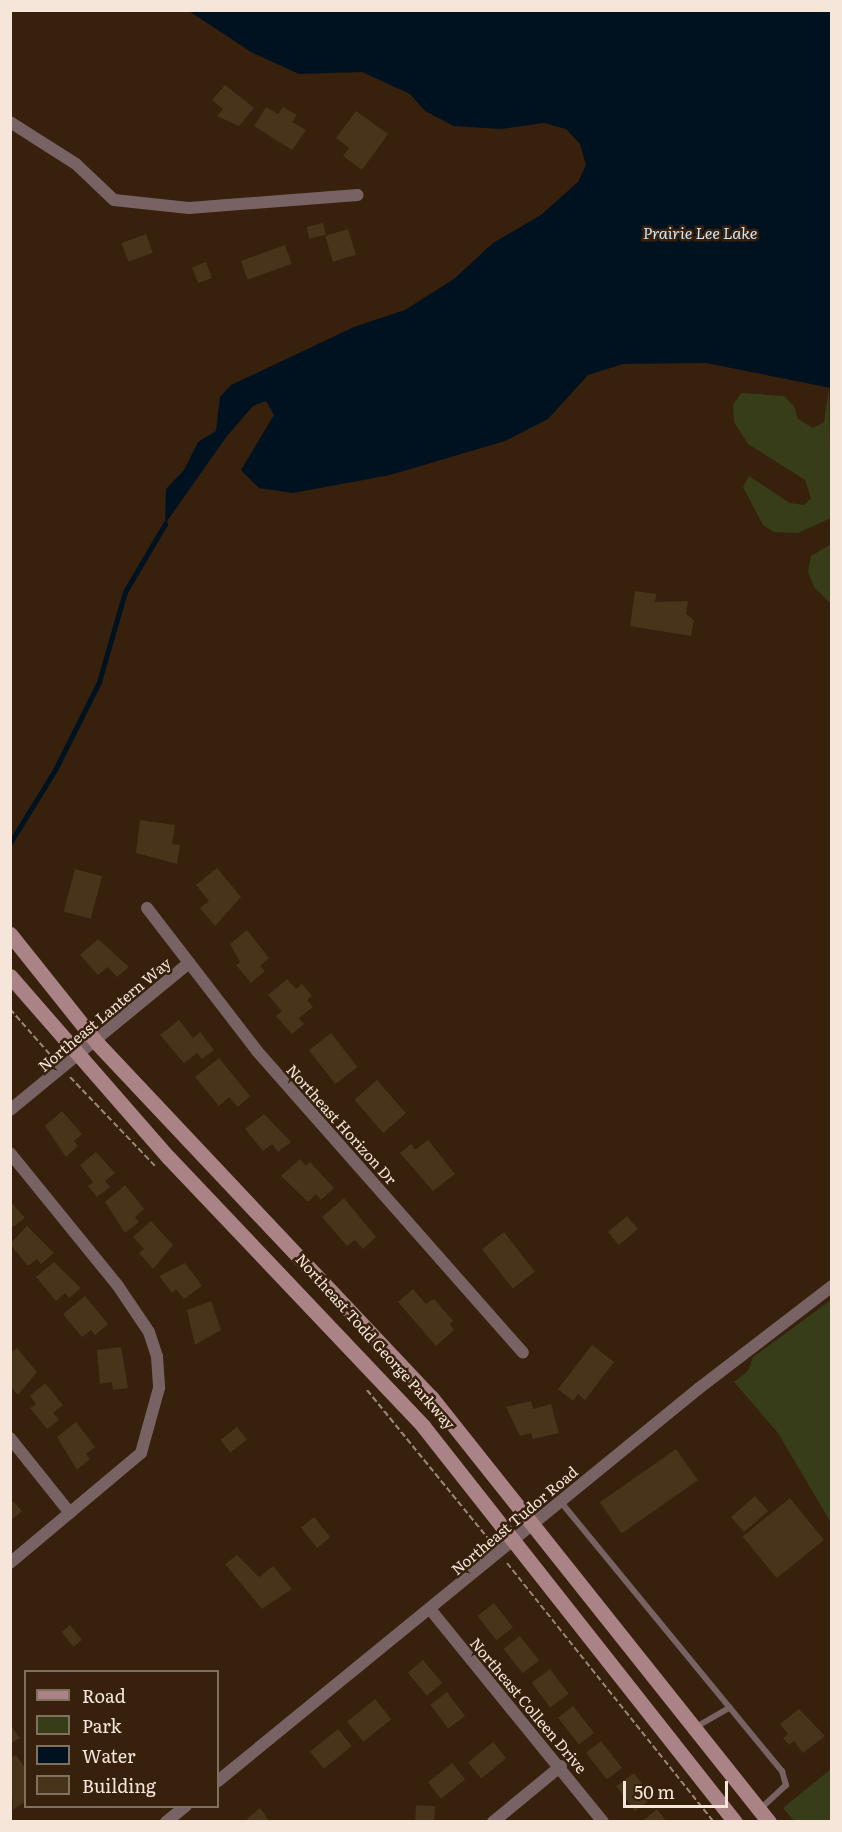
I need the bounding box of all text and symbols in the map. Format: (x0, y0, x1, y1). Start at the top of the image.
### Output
water label: Prairie Lee Lake (643, 222, 757, 242)
street label: Northeast Lantern Way (34, 953, 174, 1075)
street label: Northeast Horizon Dr (283, 1060, 401, 1188)
street label: Northeast Todd George Parkway (292, 1250, 460, 1432)
street label: Northeast Tudor Road (447, 1462, 581, 1578)
street label: Northeast Colleen Drive (467, 1634, 591, 1776)
legend (24, 1670, 219, 1808)
text: Road (82, 1682, 126, 1709)
text: Park (82, 1712, 121, 1739)
text: Water (82, 1742, 135, 1769)
scale bar (626, 1769, 731, 1807)
text: Building (82, 1772, 156, 1799)
text: 50 m (634, 1778, 675, 1805)

